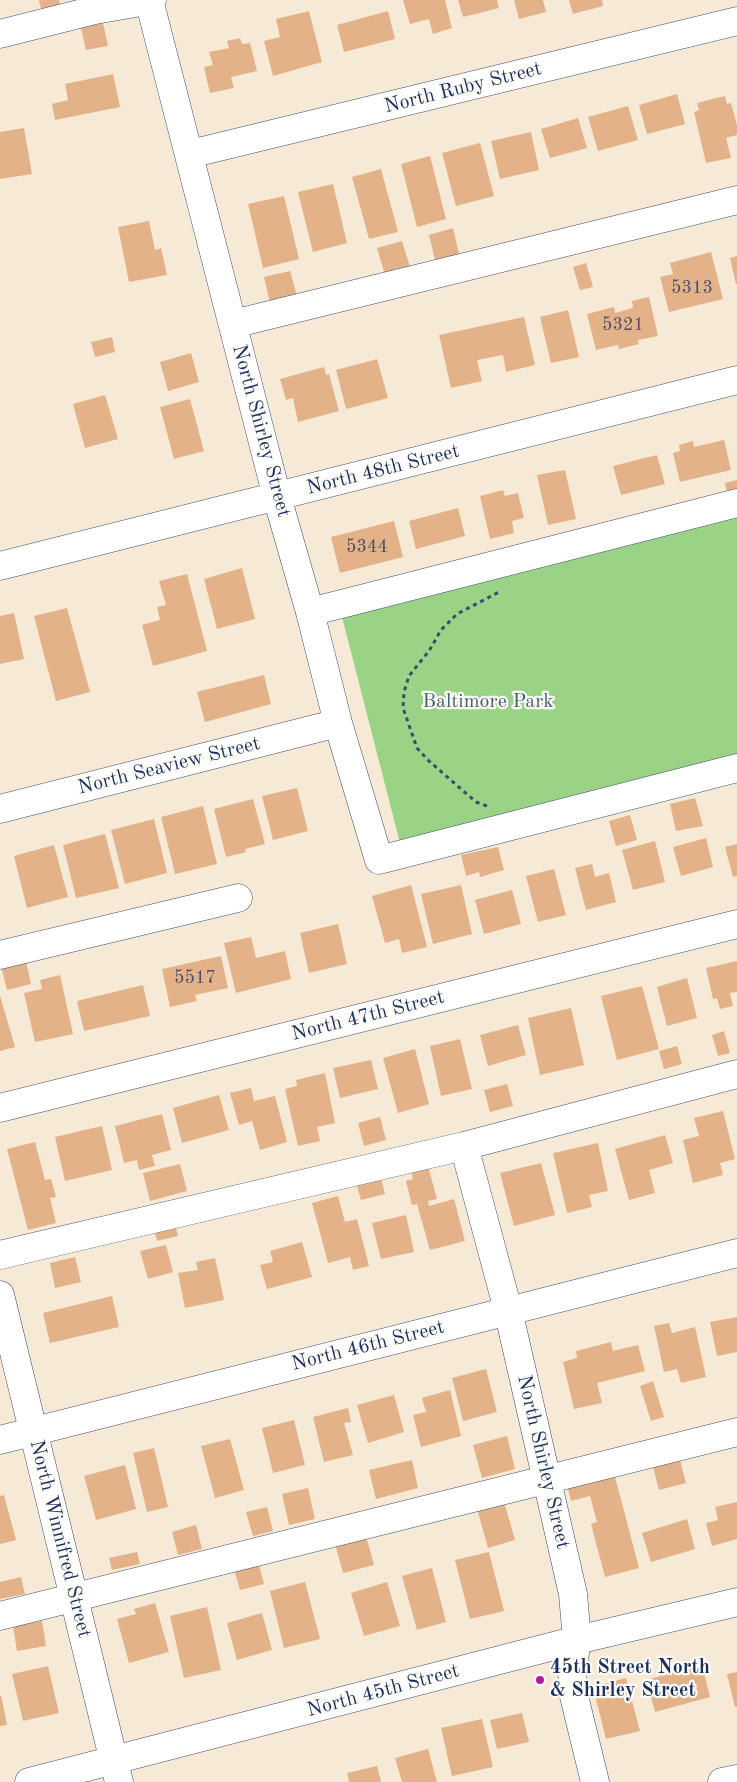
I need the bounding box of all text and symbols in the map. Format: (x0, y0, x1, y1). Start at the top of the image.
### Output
street label: North Ruby Street (382, 57, 544, 119)
house number: 5313 (671, 277, 713, 299)
house number: 5321 (602, 314, 644, 336)
street label: North Shirley Street (226, 342, 296, 520)
street label: North 48th Street (304, 439, 462, 501)
house number: 5344 (346, 536, 388, 558)
park label: Baltimore Park (422, 690, 554, 714)
street label: North Seaview Street (75, 732, 263, 800)
house number: 5517 (174, 967, 216, 989)
street label: North 47th Street (289, 985, 447, 1047)
street label: North 46th Street (289, 1315, 447, 1377)
street label: North Shirley Street (511, 1373, 575, 1551)
street label: North Winnifred Street (24, 1438, 96, 1640)
place label: 45th Street North & Shirley Street (550, 1656, 710, 1703)
street label: North 45th Street (304, 1659, 462, 1723)
marker: 45th Street North & Shirley Street (534, 1674, 546, 1686)

